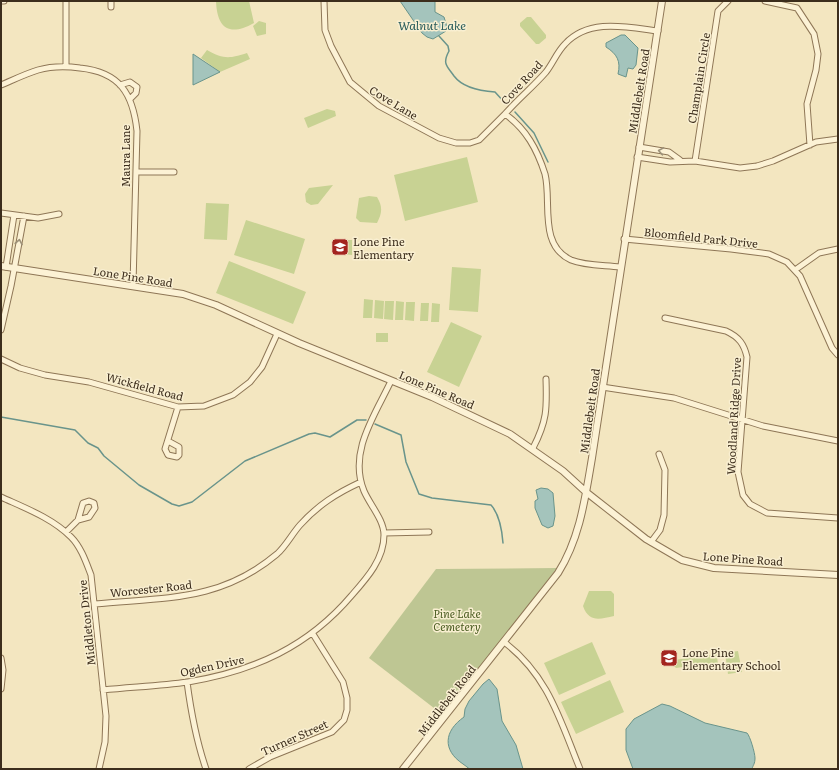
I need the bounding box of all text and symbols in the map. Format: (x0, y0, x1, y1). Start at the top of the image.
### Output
water label: Walnut Lake (398, 16, 466, 34)
street label: Champlain Circle (683, 31, 713, 125)
street label: Middlebelt Road (623, 47, 653, 135)
street label: Cove Road (496, 56, 546, 107)
street label: Cove Lane (367, 81, 421, 123)
street label: Maura Lane (117, 124, 133, 187)
one-way arrow (658, 147, 664, 156)
street label: Bloomfield Park Drive (643, 223, 759, 251)
place label: Lone Pine Elementary (353, 233, 415, 262)
school or university icon: Lone Pine Elementary (330, 237, 350, 257)
one-way arrow (14, 239, 23, 245)
street label: Lone Pine Road (92, 262, 174, 290)
street label: Woodland Ridge Drive (722, 357, 744, 475)
street label: Lone Pine Road (397, 366, 477, 412)
street label: Middlebelt Road (575, 367, 603, 455)
street label: Wickfield Road (105, 368, 186, 404)
street label: Lone Pine Road (702, 547, 784, 569)
street label: Worcester Road (109, 576, 193, 600)
street label: Middleton Drive (74, 579, 98, 667)
park label: Pine Lake Cemetery (433, 605, 481, 634)
place label: Lone Pine Elementary School (682, 644, 781, 673)
school or university icon: Lone Pine Elementary School (659, 648, 679, 668)
street label: Ogden Drive (179, 650, 246, 680)
street label: Middlebelt Road (413, 661, 479, 739)
street label: Turner Street (258, 715, 331, 759)

